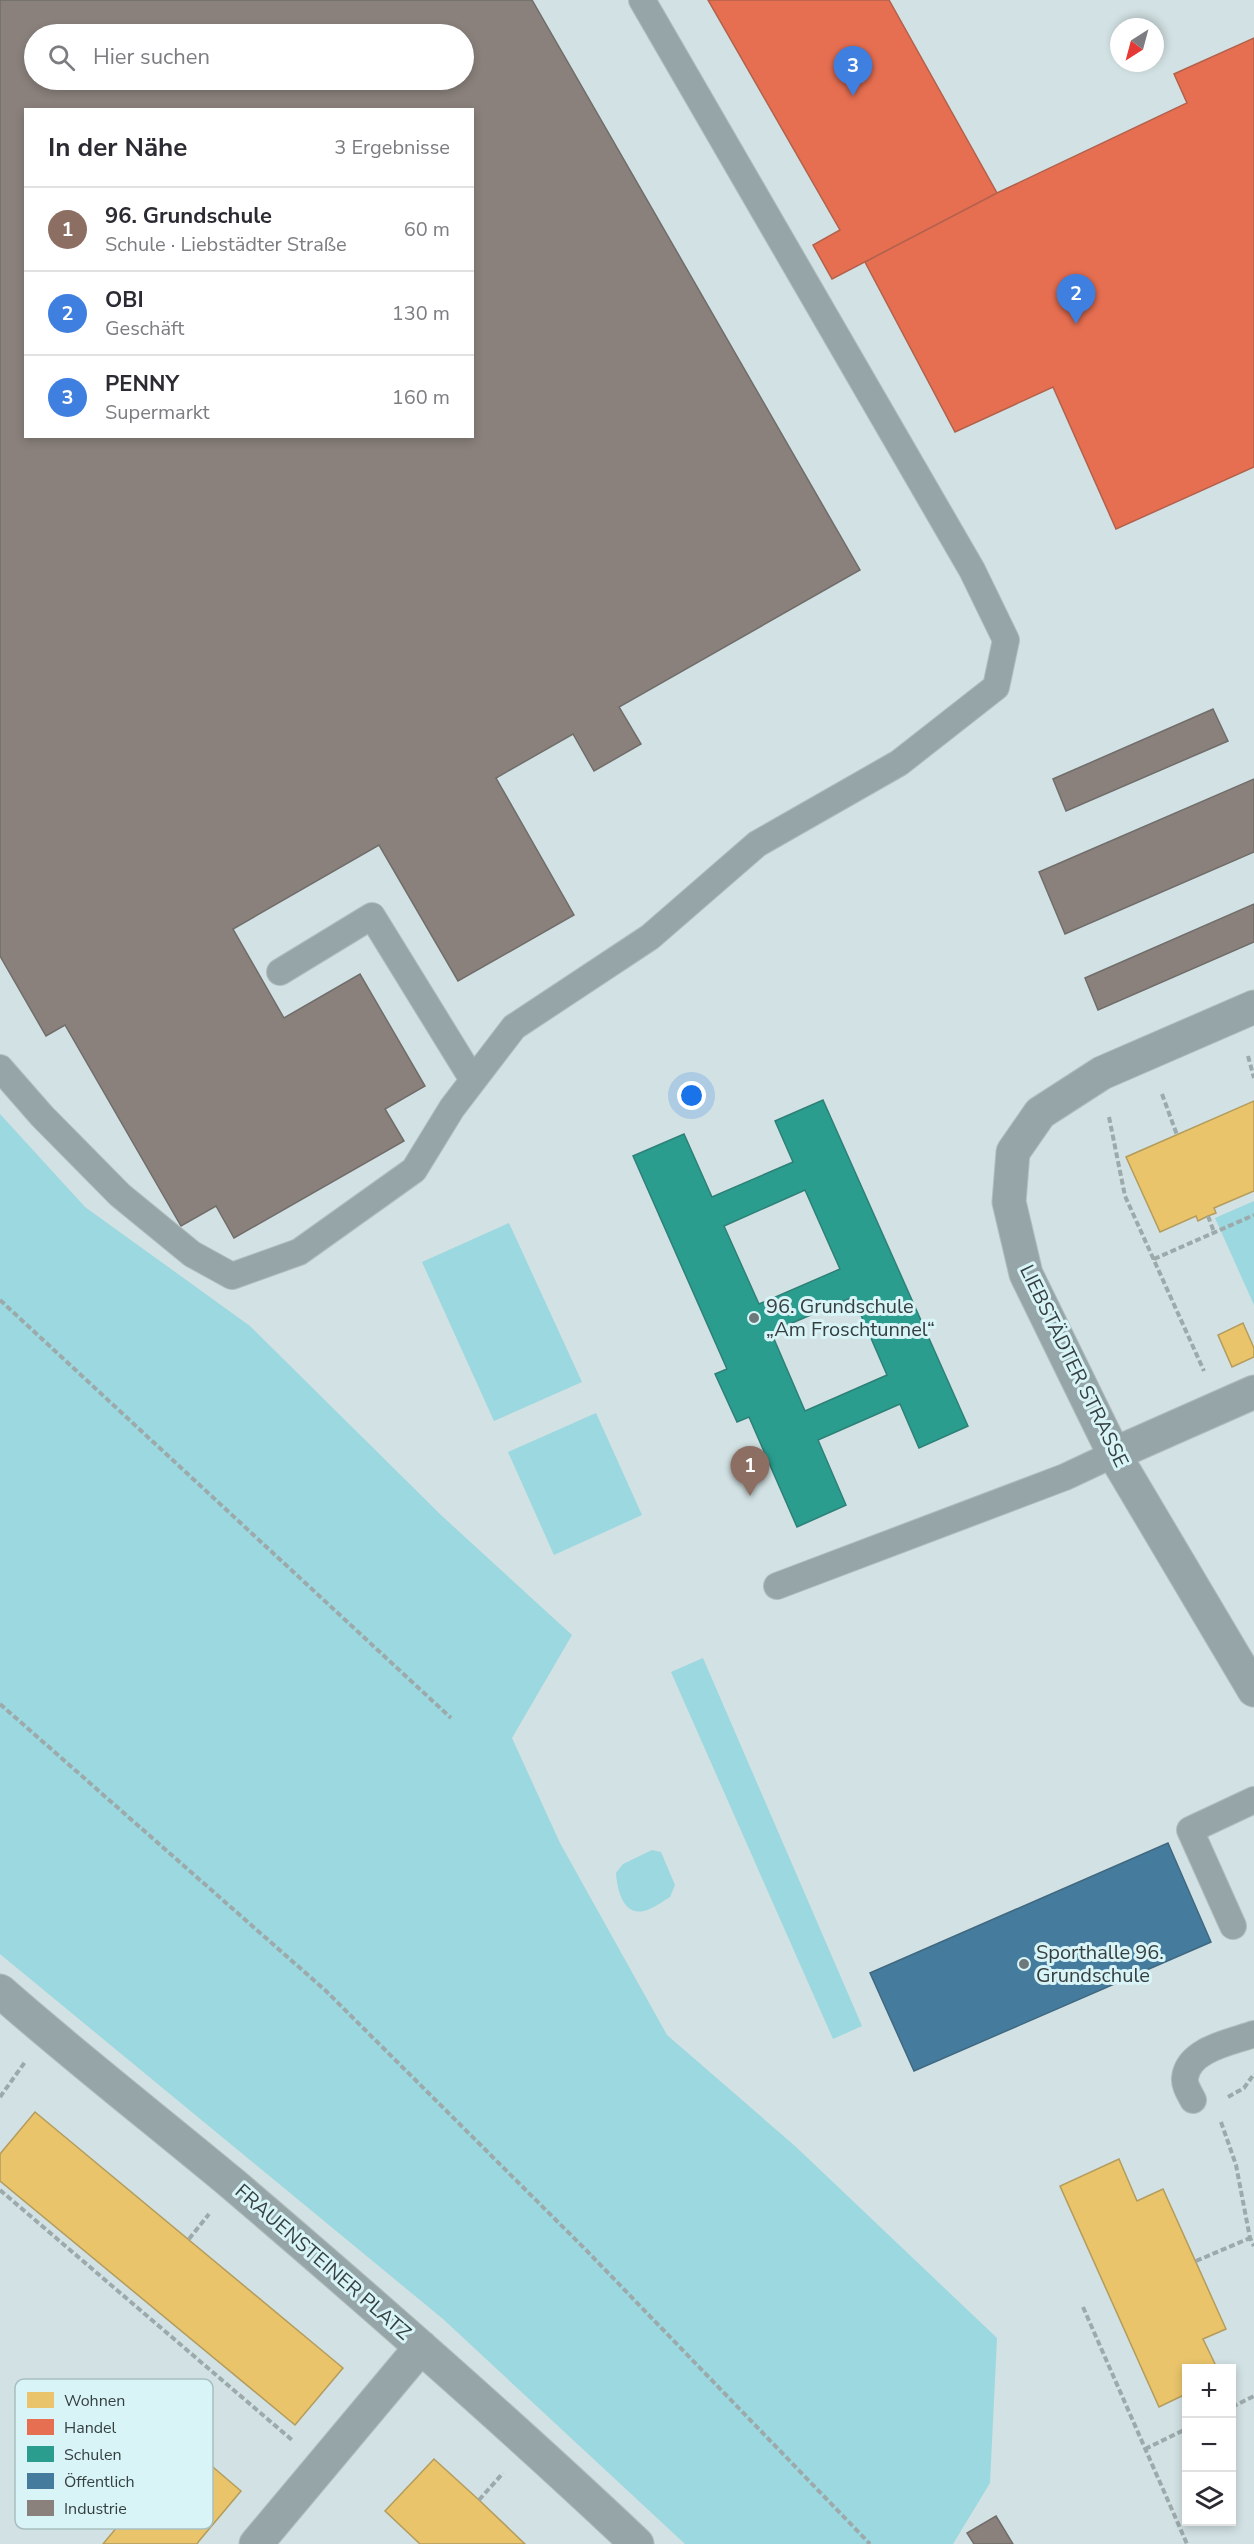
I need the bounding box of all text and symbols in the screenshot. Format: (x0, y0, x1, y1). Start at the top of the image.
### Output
north arrow (1110, 18, 1164, 72)
search box (24, 24, 474, 90)
icon: search (45, 41, 78, 74)
text: Hier suchen (93, 42, 210, 72)
pin: 3 (834, 46, 872, 96)
text: In der Nähe (48, 130, 187, 165)
text: 3 Ergebnisse (334, 134, 450, 161)
text: 96. Grundschule (105, 201, 272, 231)
text: 1 (62, 216, 74, 243)
text: 60 m (404, 216, 450, 243)
text: Schule · Liebstädter Straße (105, 231, 347, 258)
pin: 2 (1056, 274, 1096, 324)
text: OBI (105, 285, 144, 315)
text: 2 (62, 300, 74, 327)
text: 130 m (392, 300, 450, 327)
text: Geschäft (105, 315, 184, 342)
text: PENNY (105, 369, 179, 399)
text: 3 (62, 384, 74, 411)
text: 160 m (392, 384, 450, 411)
text: Supermarkt (105, 399, 210, 426)
your location (677, 1081, 706, 1110)
street label: LIEBSTÄDTER STRASSE (1013, 1260, 1135, 1472)
place label: 96. Grundschule „Am Froschtunnel“ (766, 1293, 935, 1343)
marker: 96. Grundschule „Am Froschtunnel“ (747, 1311, 761, 1325)
pin: 1 (730, 1446, 770, 1496)
place label: Sporthalle 96. Grundschule (1036, 1939, 1164, 1989)
marker: Sporthalle 96. Grundschule (1017, 1957, 1031, 1971)
street label: FRAUENSTEINER PLATZ (229, 2178, 417, 2346)
map controls (1182, 2364, 1236, 2526)
button: + (1182, 2364, 1236, 2418)
legend (15, 2379, 213, 2529)
text: Wohnen (64, 2390, 125, 2412)
text: Handel (64, 2417, 117, 2439)
button: − (1182, 2418, 1236, 2472)
text: Schulen (64, 2444, 122, 2466)
text: Öffentlich (64, 2471, 135, 2493)
button: layers (1182, 2472, 1236, 2526)
text: Industrie (64, 2498, 127, 2520)

